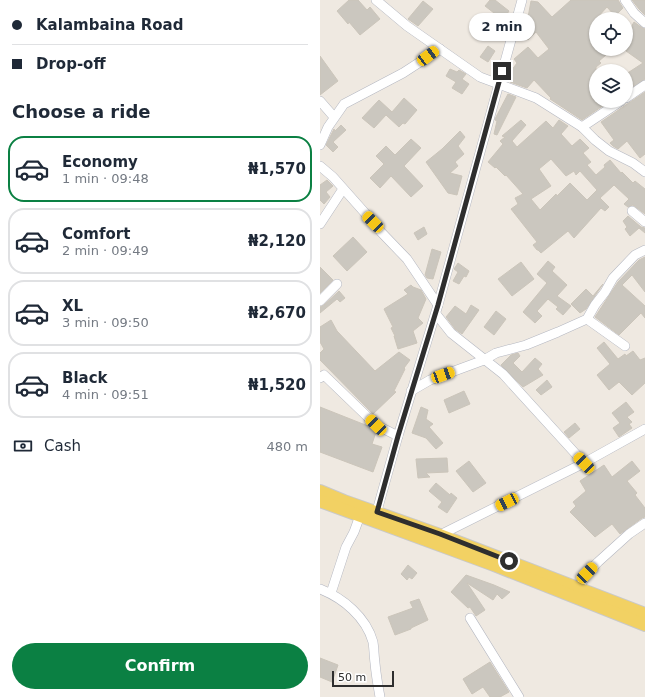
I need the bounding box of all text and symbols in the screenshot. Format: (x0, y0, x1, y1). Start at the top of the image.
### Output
map controls (589, 12, 633, 108)
button: locate (589, 12, 633, 56)
callout: 2 min (469, 13, 535, 41)
text: Kalambaina Road (36, 16, 183, 34)
text: 2 min (482, 19, 522, 34)
car (415, 44, 441, 68)
text: Drop-off (36, 55, 106, 73)
route end (493, 62, 511, 80)
button: layers (589, 64, 633, 108)
text: Choose a ride (12, 101, 151, 122)
icon: car (14, 151, 50, 187)
text: Economy (62, 153, 138, 171)
text: ₦1,570 (248, 160, 306, 178)
text: 1 min · 09:48 (62, 171, 149, 186)
car (360, 209, 386, 235)
icon: car (14, 223, 50, 259)
text: Comfort (62, 225, 130, 243)
text: ₦2,120 (248, 232, 306, 250)
text: 2 min · 09:49 (62, 243, 149, 258)
icon: car (14, 295, 50, 331)
text: XL (62, 297, 83, 315)
text: ₦2,670 (248, 304, 306, 322)
text: 3 min · 09:50 (62, 315, 149, 330)
car (430, 365, 456, 385)
icon: car (14, 367, 50, 403)
text: Black (62, 369, 108, 387)
text: ₦1,520 (248, 376, 306, 394)
text: 4 min · 09:51 (62, 387, 149, 402)
car (363, 412, 389, 438)
icon: cash (12, 435, 34, 457)
text: Cash (44, 437, 81, 455)
text: 480 m (266, 439, 308, 454)
car (571, 450, 597, 476)
car (494, 491, 520, 513)
route start (500, 552, 518, 570)
car (574, 560, 600, 586)
button: Confirm (12, 643, 308, 689)
scale bar (332, 669, 394, 688)
text: 50 m (338, 671, 366, 684)

